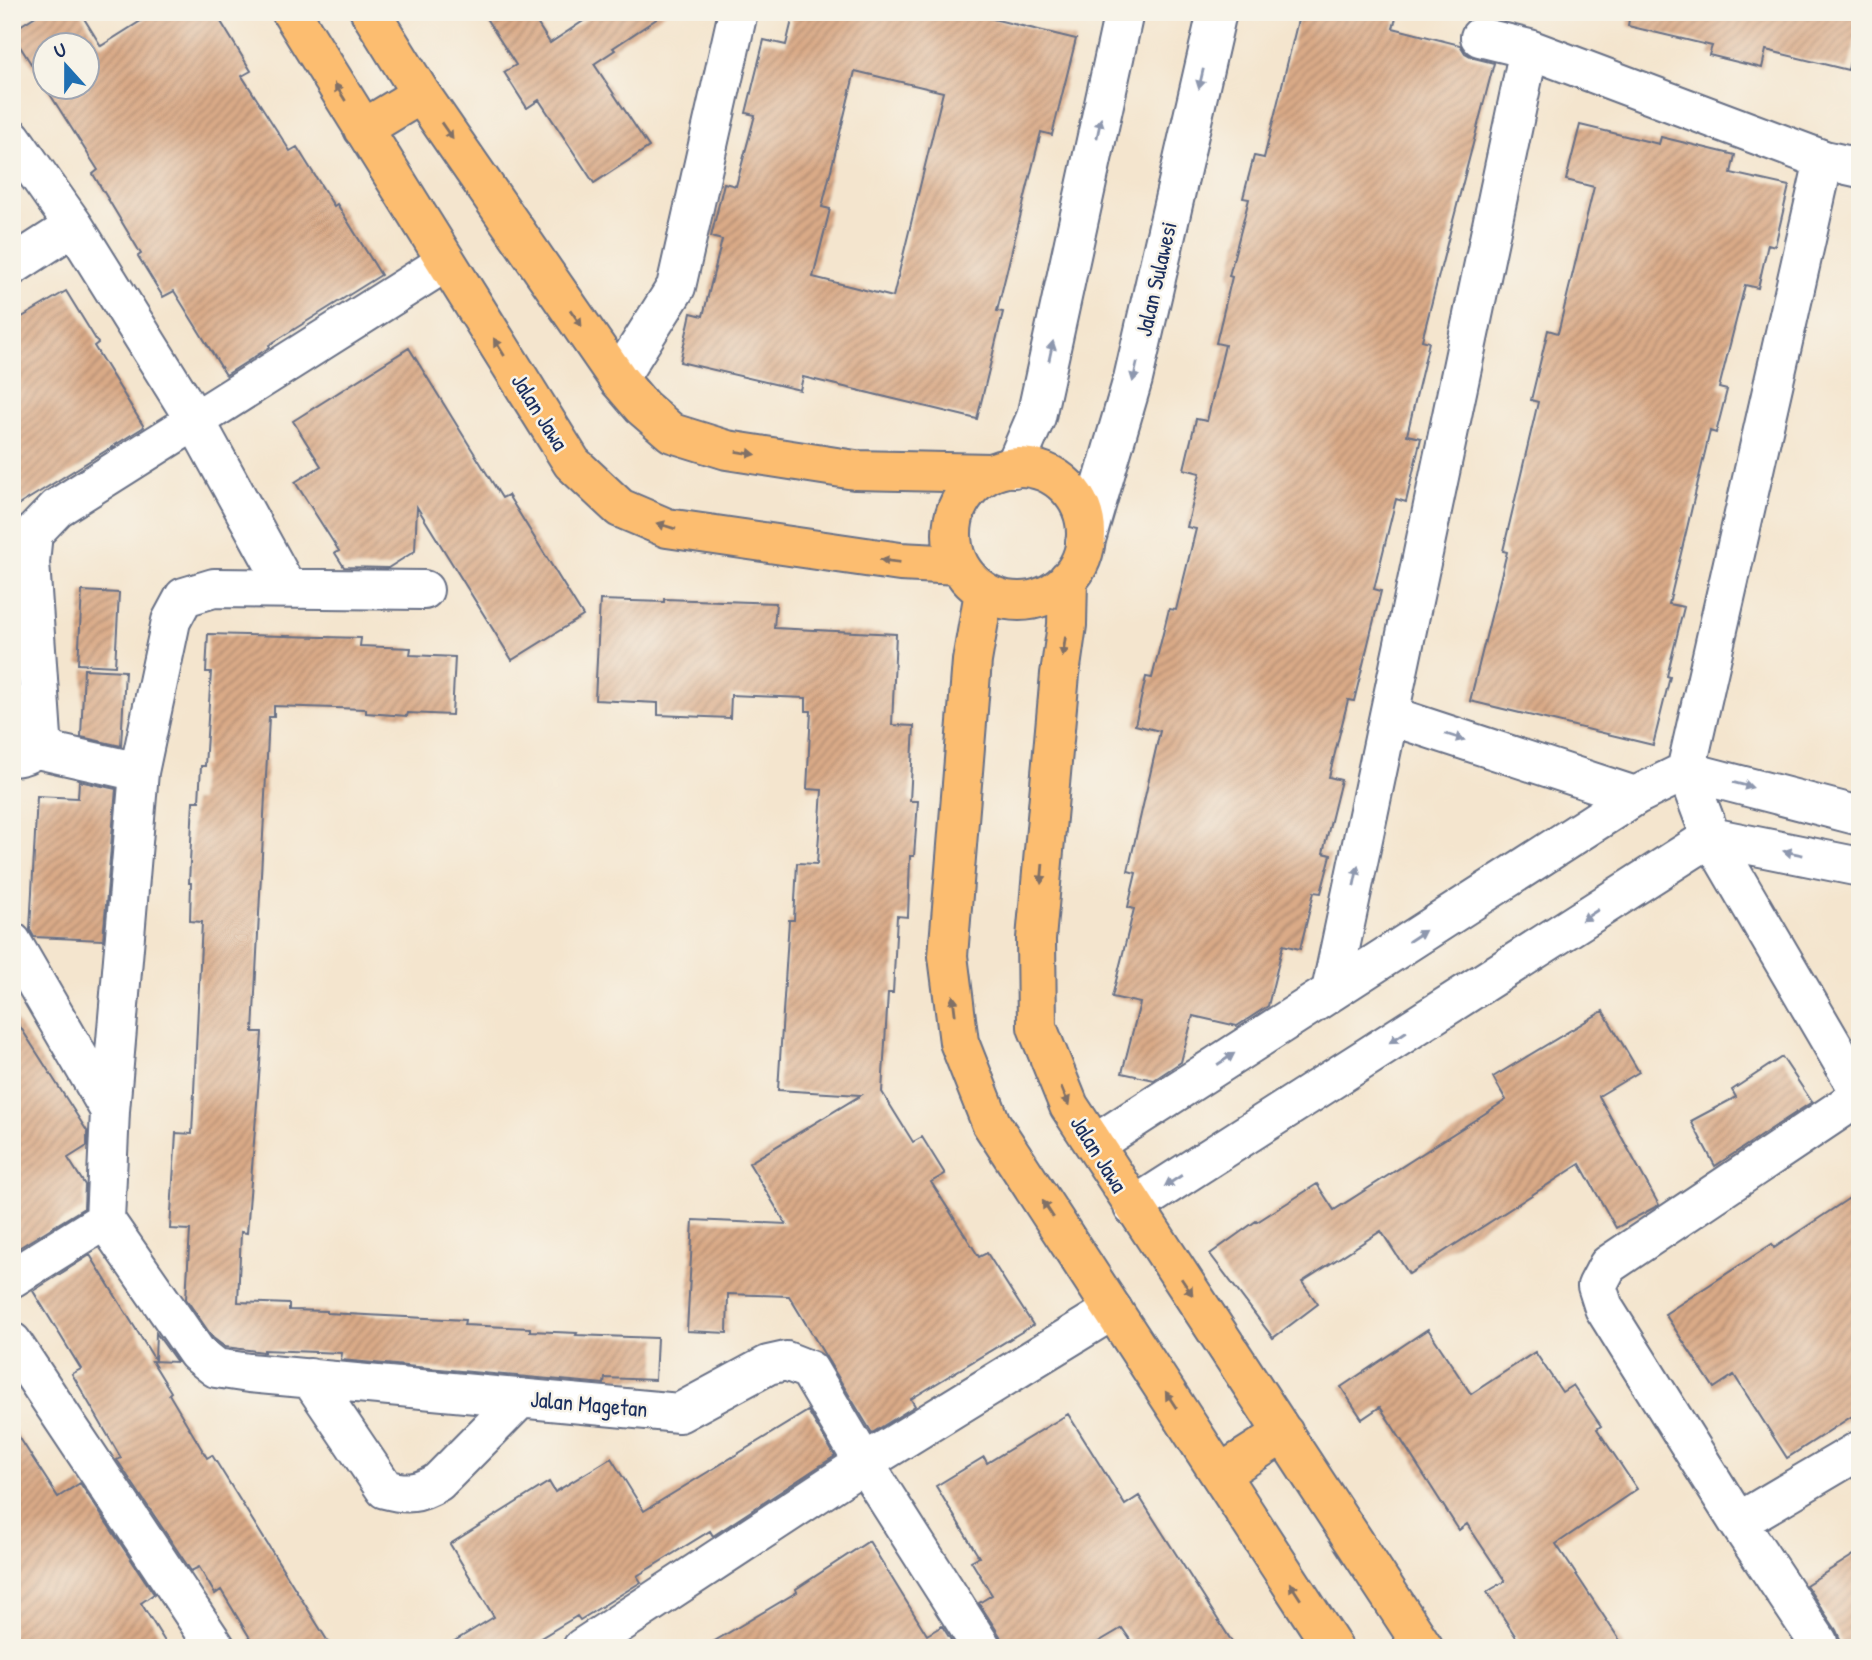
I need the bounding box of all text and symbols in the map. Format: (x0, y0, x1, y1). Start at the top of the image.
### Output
north arrow (32, 32, 102, 102)
text: U (50, 36, 70, 64)
one-way arrow (1196, 68, 1207, 90)
one-way arrow (334, 82, 347, 101)
one-way arrow (1094, 117, 1105, 139)
one-way arrow (440, 122, 454, 140)
street label: Jalan Sulawesi (1127, 218, 1184, 339)
one-way arrow (569, 309, 583, 327)
one-way arrow (493, 338, 506, 357)
one-way arrow (1045, 340, 1056, 362)
one-way arrow (1129, 361, 1140, 383)
street label: Jalan Jawa (505, 367, 576, 456)
one-way arrow (735, 448, 757, 459)
one-way arrow (655, 521, 676, 531)
one-way arrow (879, 555, 901, 566)
one-way arrow (1058, 636, 1069, 658)
one-way arrow (1445, 732, 1466, 743)
one-way arrow (1732, 780, 1754, 791)
one-way arrow (1782, 848, 1804, 859)
one-way arrow (1036, 863, 1047, 885)
one-way arrow (1351, 865, 1362, 887)
one-way arrow (1580, 908, 1599, 921)
one-way arrow (1407, 929, 1427, 942)
one-way arrow (949, 994, 960, 1016)
one-way arrow (1388, 1031, 1408, 1044)
one-way arrow (1216, 1052, 1236, 1065)
one-way arrow (1059, 1085, 1070, 1106)
street label: Jalan Jawa (1064, 1109, 1135, 1198)
one-way arrow (1163, 1175, 1182, 1188)
one-way arrow (1041, 1199, 1054, 1219)
one-way arrow (1180, 1278, 1193, 1297)
street label: Jalan Magetan (529, 1383, 649, 1424)
one-way arrow (1165, 1390, 1178, 1410)
one-way arrow (1289, 1581, 1302, 1600)

